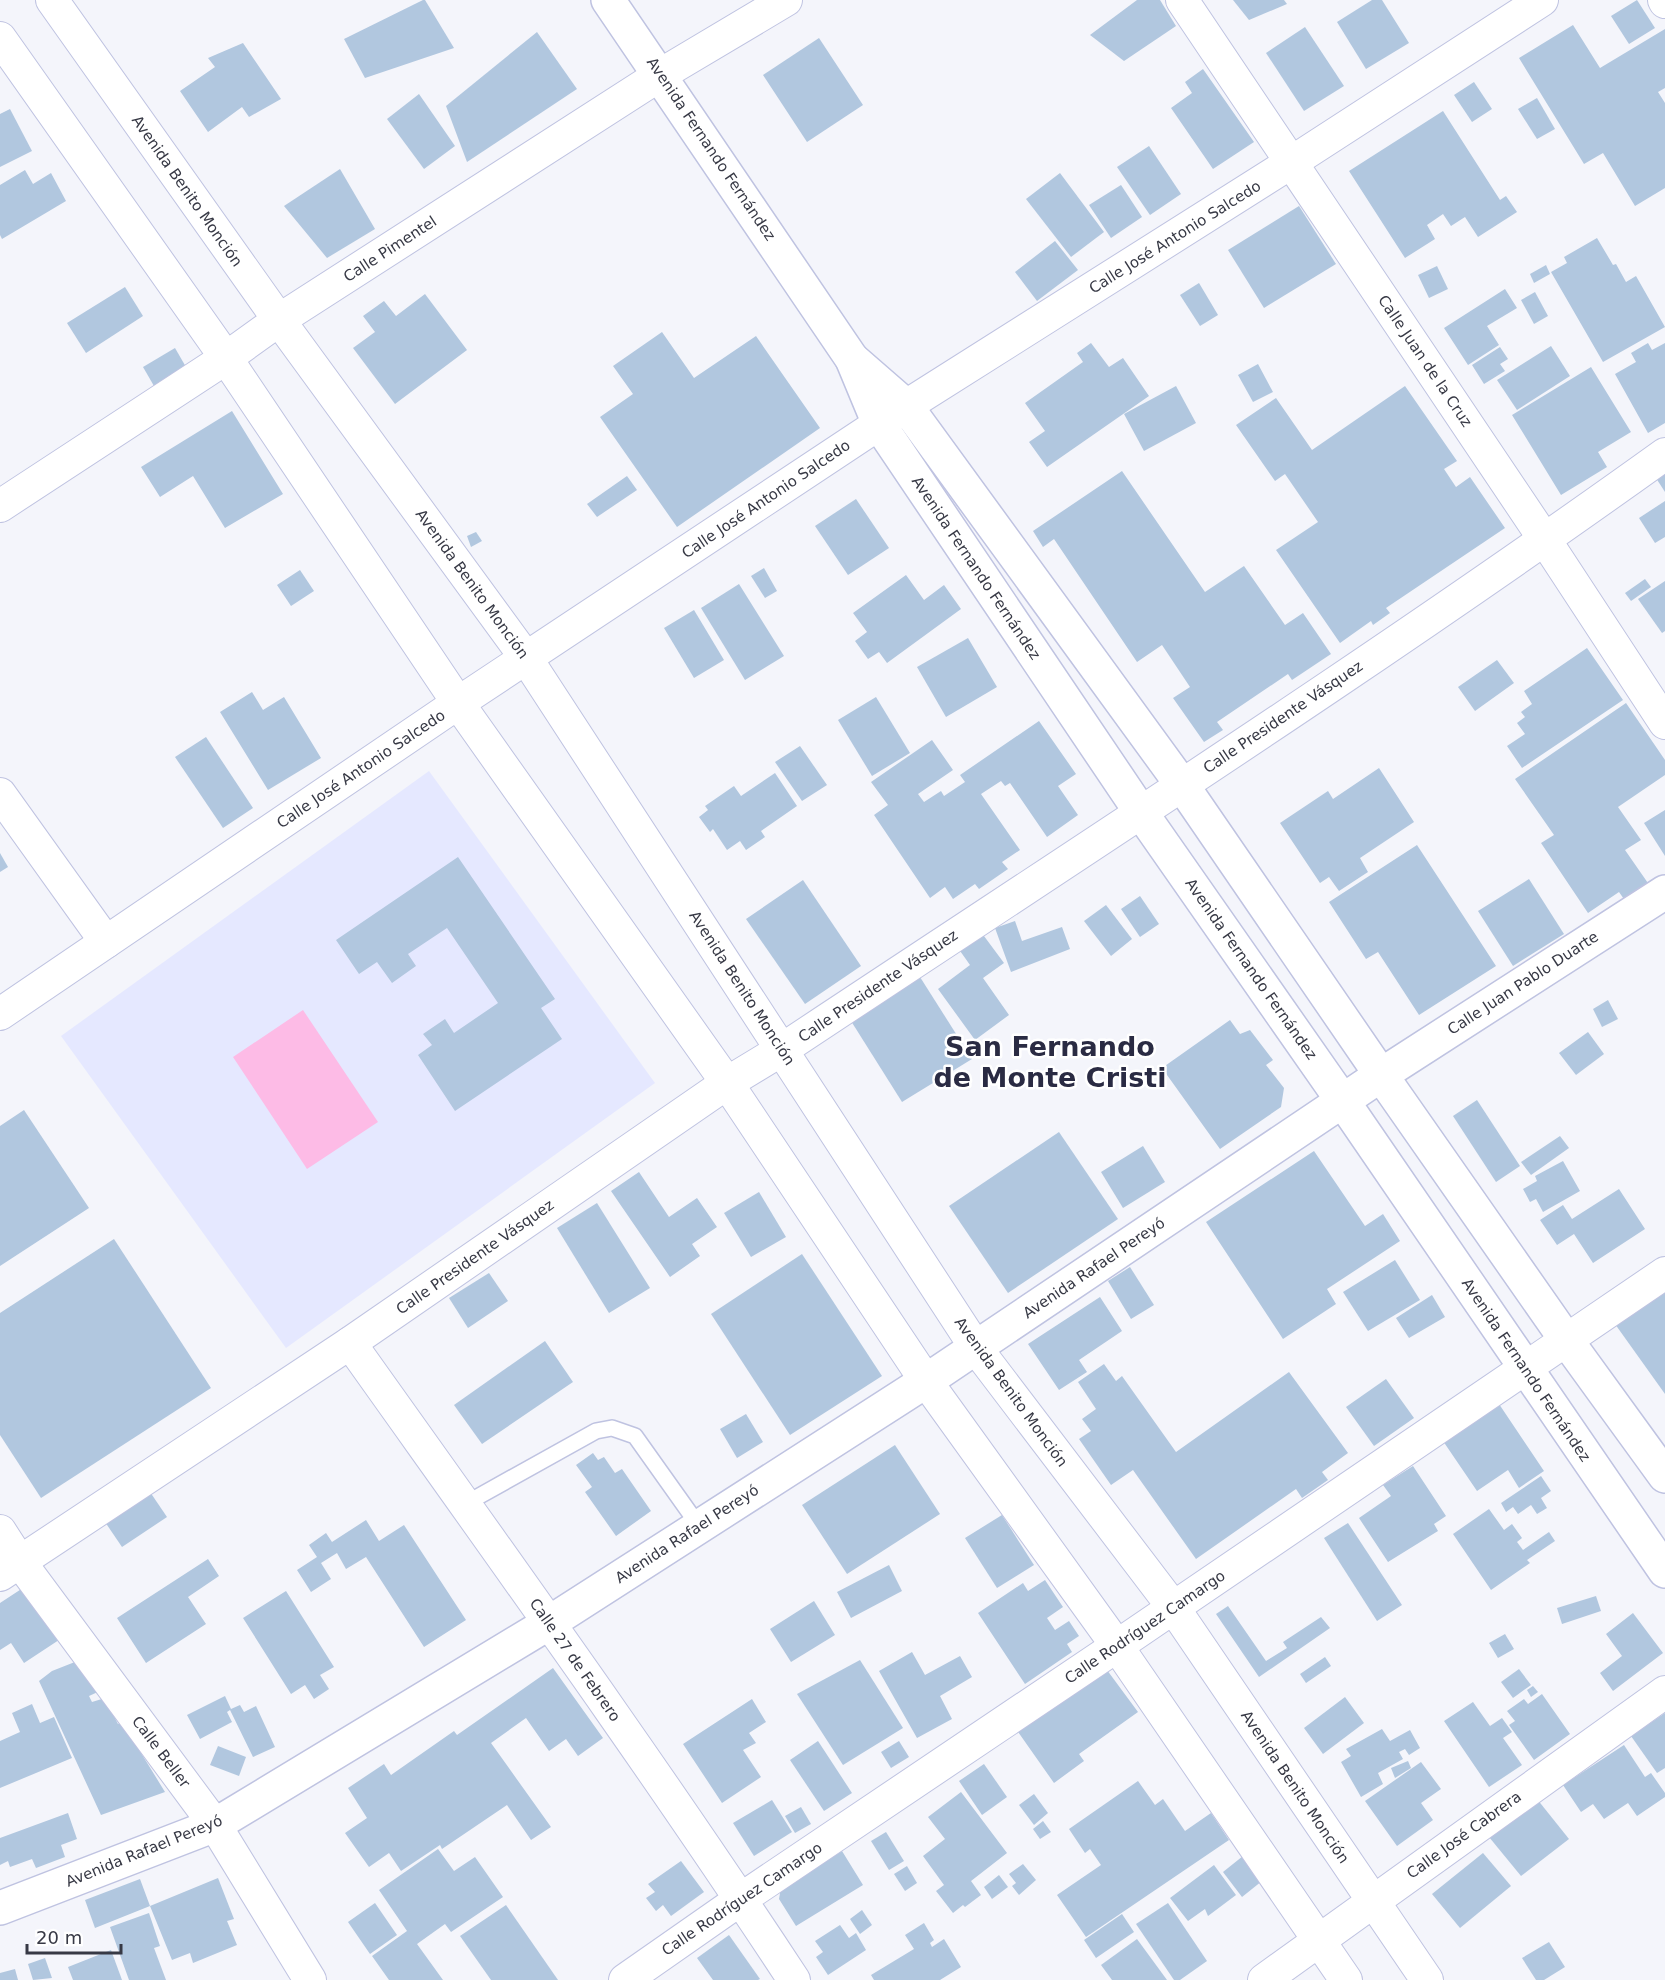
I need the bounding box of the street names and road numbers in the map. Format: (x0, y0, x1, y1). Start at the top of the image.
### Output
street label: Avenida Fernando Fernández (643, 54, 779, 244)
street label: Avenida Benito Monción (128, 112, 246, 270)
street label: Calle José Antonio Salcedo (1086, 177, 1264, 297)
street label: Calle Pimentel (340, 212, 440, 286)
street label: Calle Juan de la Cruz (1374, 292, 1476, 430)
street label: Calle José Antonio Salcedo (679, 436, 853, 562)
street label: Avenida Fernando Fernández (908, 473, 1044, 663)
street label: Avenida Benito Monción (412, 506, 532, 662)
street label: Calle Presidente Vásquez (1200, 657, 1366, 777)
street label: Calle José Antonio Salcedo (274, 706, 448, 832)
street label: Avenida Fernando Fernández (1181, 875, 1321, 1063)
street label: Avenida Benito Monción (685, 907, 799, 1069)
street label: Calle Presidente Vásquez (795, 926, 961, 1046)
street label: Calle Juan Pablo Duarte (1444, 927, 1602, 1039)
street label: Calle Presidente Vásquez (393, 1196, 557, 1318)
street label: Avenida Rafael Pereyó (1020, 1214, 1168, 1322)
street label: Avenida Fernando Fernández (1458, 1275, 1594, 1465)
street label: Avenida Benito Monción (951, 1314, 1071, 1470)
street label: Avenida Rafael Pereyó (612, 1481, 762, 1587)
street label: Calle Rodríguez Camargo (1061, 1566, 1229, 1688)
street label: Calle 27 de Febrero (526, 1595, 624, 1725)
street label: Avenida Benito Monción (1237, 1707, 1353, 1867)
street label: Calle Beller (128, 1713, 194, 1792)
street label: Calle José Cabrera (1403, 1787, 1525, 1883)
street label: Avenida Rafael Pereyó (63, 1811, 225, 1891)
street label: Calle Rodríguez Camargo (658, 1838, 826, 1960)

